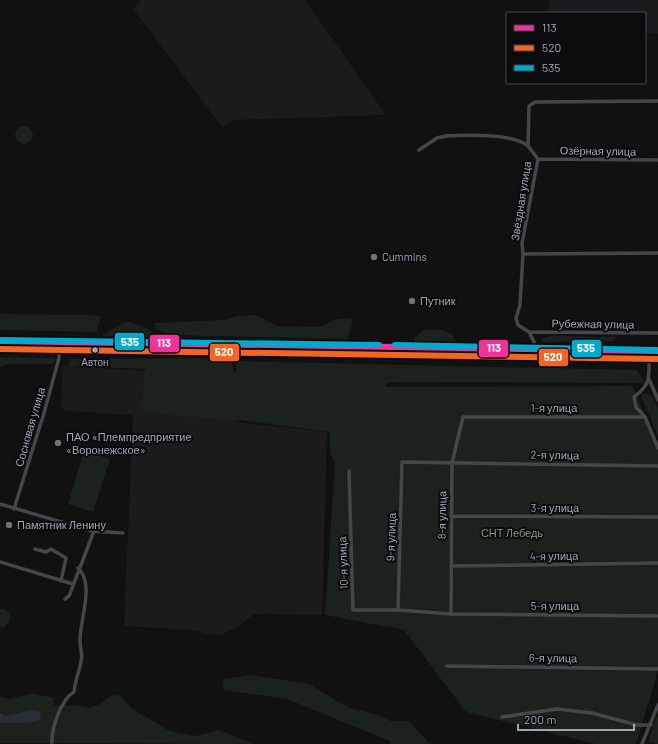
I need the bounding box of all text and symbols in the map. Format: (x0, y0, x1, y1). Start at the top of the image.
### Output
legend (506, 12, 646, 84)
text: 113 (542, 20, 557, 34)
text: 520 (542, 40, 561, 54)
text: 535 (542, 60, 561, 74)
street label: Озёрная улица (560, 143, 637, 158)
street label: Звёздная улица (508, 159, 533, 242)
place label: Cummins (382, 250, 427, 263)
marker: Cummins (369, 252, 379, 262)
place label: Путник (420, 294, 456, 307)
marker: Путник (407, 296, 417, 306)
street label: Рубежная улица (551, 316, 636, 331)
line badge: 535 (114, 332, 145, 351)
line badge: 113 (149, 334, 180, 353)
text: 535 (121, 335, 139, 348)
text: 113 (157, 336, 171, 349)
line badge: 113 (478, 339, 509, 358)
line badge: 535 (571, 339, 602, 358)
text: 113 (487, 341, 501, 354)
text: 535 (577, 341, 595, 354)
line badge: 520 (209, 343, 240, 362)
marker: Автон (90, 345, 100, 355)
text: 520 (215, 345, 233, 358)
line badge: 520 (538, 348, 569, 367)
text: 520 (544, 350, 562, 363)
place label: Автон (81, 356, 109, 368)
street label: Сосновая улица (12, 385, 47, 468)
street label: 1-я улица (531, 401, 578, 414)
place label: ПАО «Племпредприятие «Воронежское» (66, 430, 192, 456)
marker: ПАО «Племпредприятие «Воронежское» (53, 438, 63, 448)
street label: 2-я улица (531, 448, 580, 461)
street label: 8-я улица (435, 490, 448, 539)
street label: 3-я улица (531, 501, 580, 514)
street label: 9-я улица (383, 512, 398, 561)
place label: Памятник Ленину (17, 518, 106, 531)
marker: Памятник Ленину (4, 520, 14, 530)
park label: СНТ Лебедь (481, 526, 543, 539)
street label: 10-я улица (335, 536, 350, 590)
street label: 4-я улица (529, 549, 579, 562)
street label: 5-я улица (531, 599, 580, 612)
street label: 6-я улица (529, 651, 578, 664)
scale bar (518, 706, 634, 732)
text: 200 m (524, 712, 556, 726)

